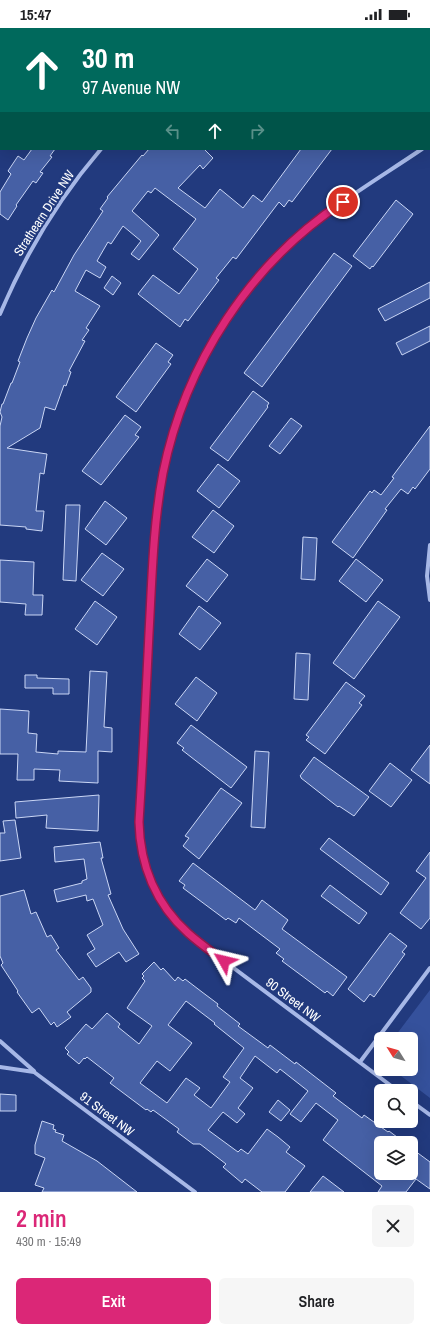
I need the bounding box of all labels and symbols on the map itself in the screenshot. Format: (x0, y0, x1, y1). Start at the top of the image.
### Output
street label: Strathearn Drive NW (10, 167, 78, 259)
pin (326, 185, 360, 219)
position arrow (203, 940, 245, 982)
street label: 90 Street NW (262, 974, 324, 1026)
north arrow (374, 1032, 418, 1076)
street label: 91 Street NW (76, 1088, 138, 1140)

